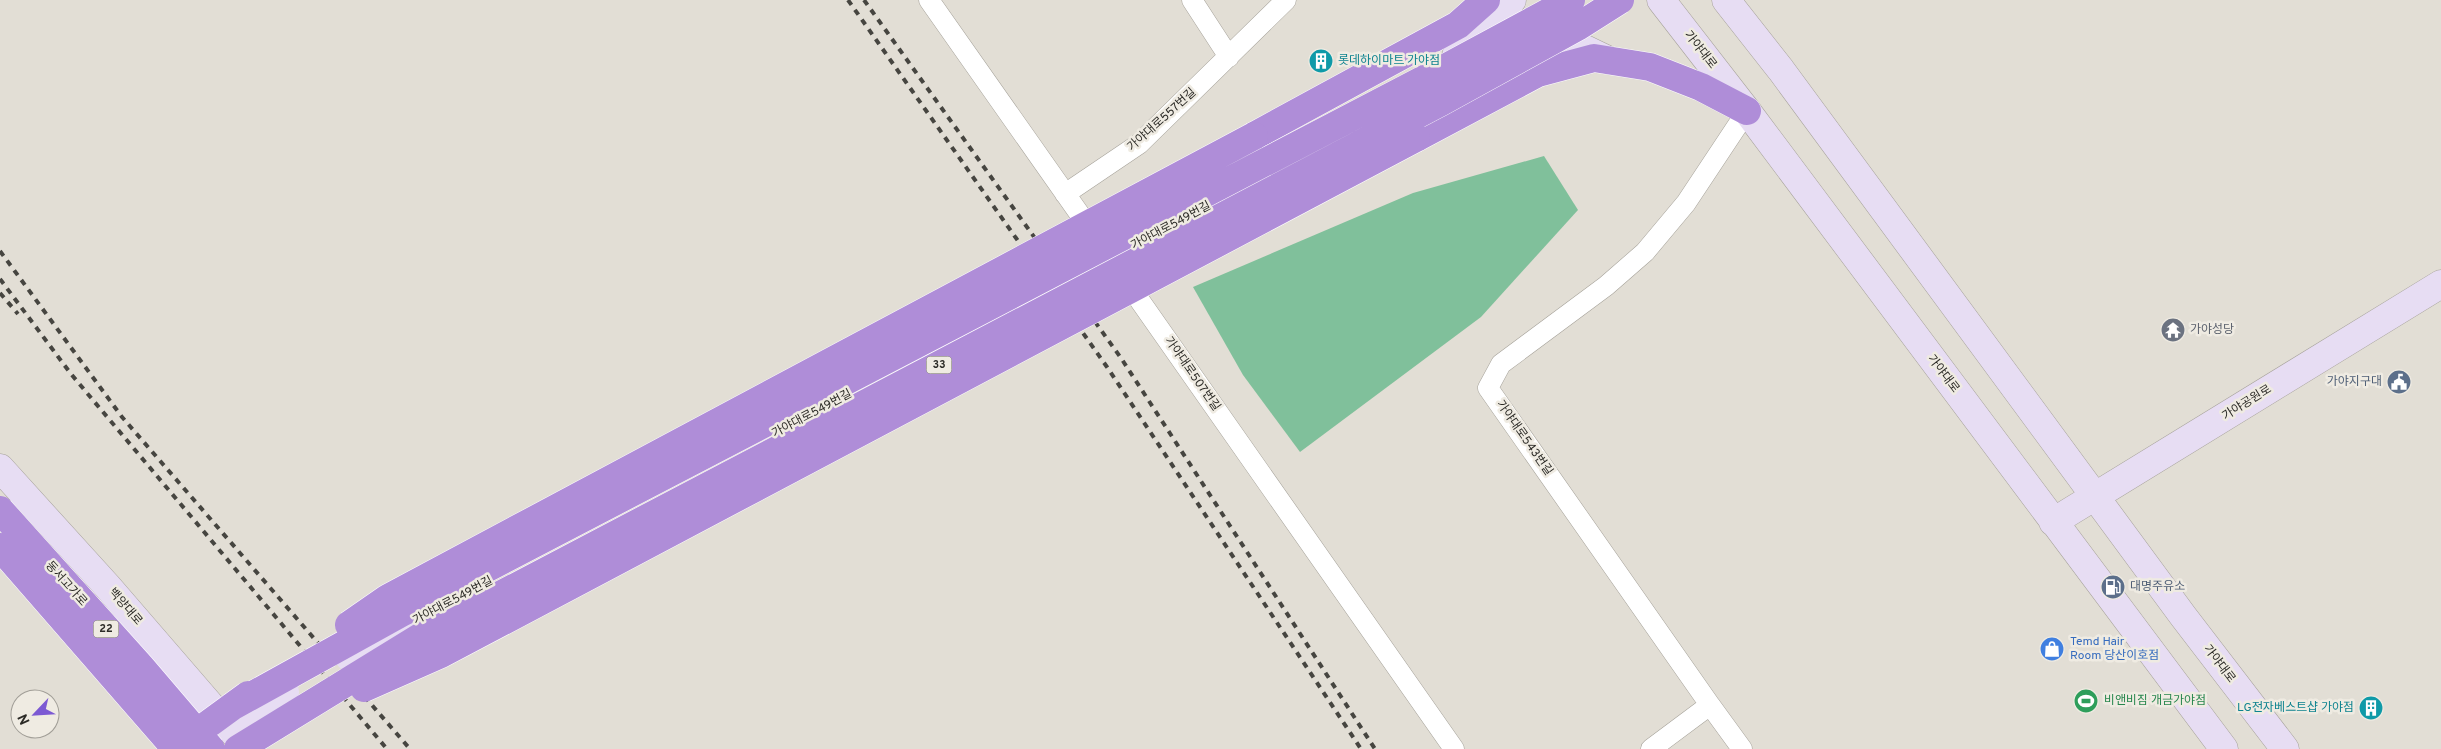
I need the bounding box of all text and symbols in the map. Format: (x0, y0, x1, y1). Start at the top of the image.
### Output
street label: 가야대로 (1680, 28, 1720, 72)
building icon: 롯데하이마트 가야점 (1308, 48, 1334, 74)
place label: 롯데하이마트 가야점 (1338, 53, 1440, 69)
street label: 가야대로557번길 (1124, 85, 1200, 155)
street label: 가야대로549번길 (1128, 198, 1214, 254)
temple icon: 가야성당 (2160, 317, 2186, 343)
place label: 가야성당 (2190, 322, 2234, 338)
street label: 가야대로507번길 (1160, 334, 1224, 414)
street label: 가야대로 (1923, 352, 1963, 396)
road number: 33 (926, 356, 952, 374)
public building icon: 가야지구대 (2386, 369, 2412, 395)
place label: 가야지구대 (2327, 374, 2382, 390)
street label: 가야공원로 (2219, 382, 2275, 424)
street label: 가야대로549번길 (769, 386, 855, 442)
street label: 가야대로543번길 (1492, 397, 1556, 479)
street label: 동서고가로 (42, 558, 90, 610)
street label: 가야대로549번길 (410, 573, 496, 629)
fuel station icon: 대명주유소 (2100, 574, 2126, 600)
place label: 대명주유소 (2130, 579, 2185, 595)
street label: 백양대로 (104, 585, 146, 629)
road number: 22 (94, 620, 118, 638)
place label: Temd Hair Room 당산이호점 (2070, 634, 2159, 664)
shop icon: Temd Hair Room 당산이호점 (2039, 636, 2065, 662)
street label: 가야대로 (2199, 642, 2239, 686)
sports icon: 비앤비짐 개금가야점 (2073, 688, 2099, 714)
north arrow (10, 689, 60, 739)
place label: 비앤비짐 개금가야점 (2104, 693, 2206, 709)
building icon: LG전자베스트샵 가야점 (2358, 695, 2384, 721)
place label: LG전자베스트샵 가야점 (2237, 700, 2354, 716)
text: N (15, 711, 34, 727)

